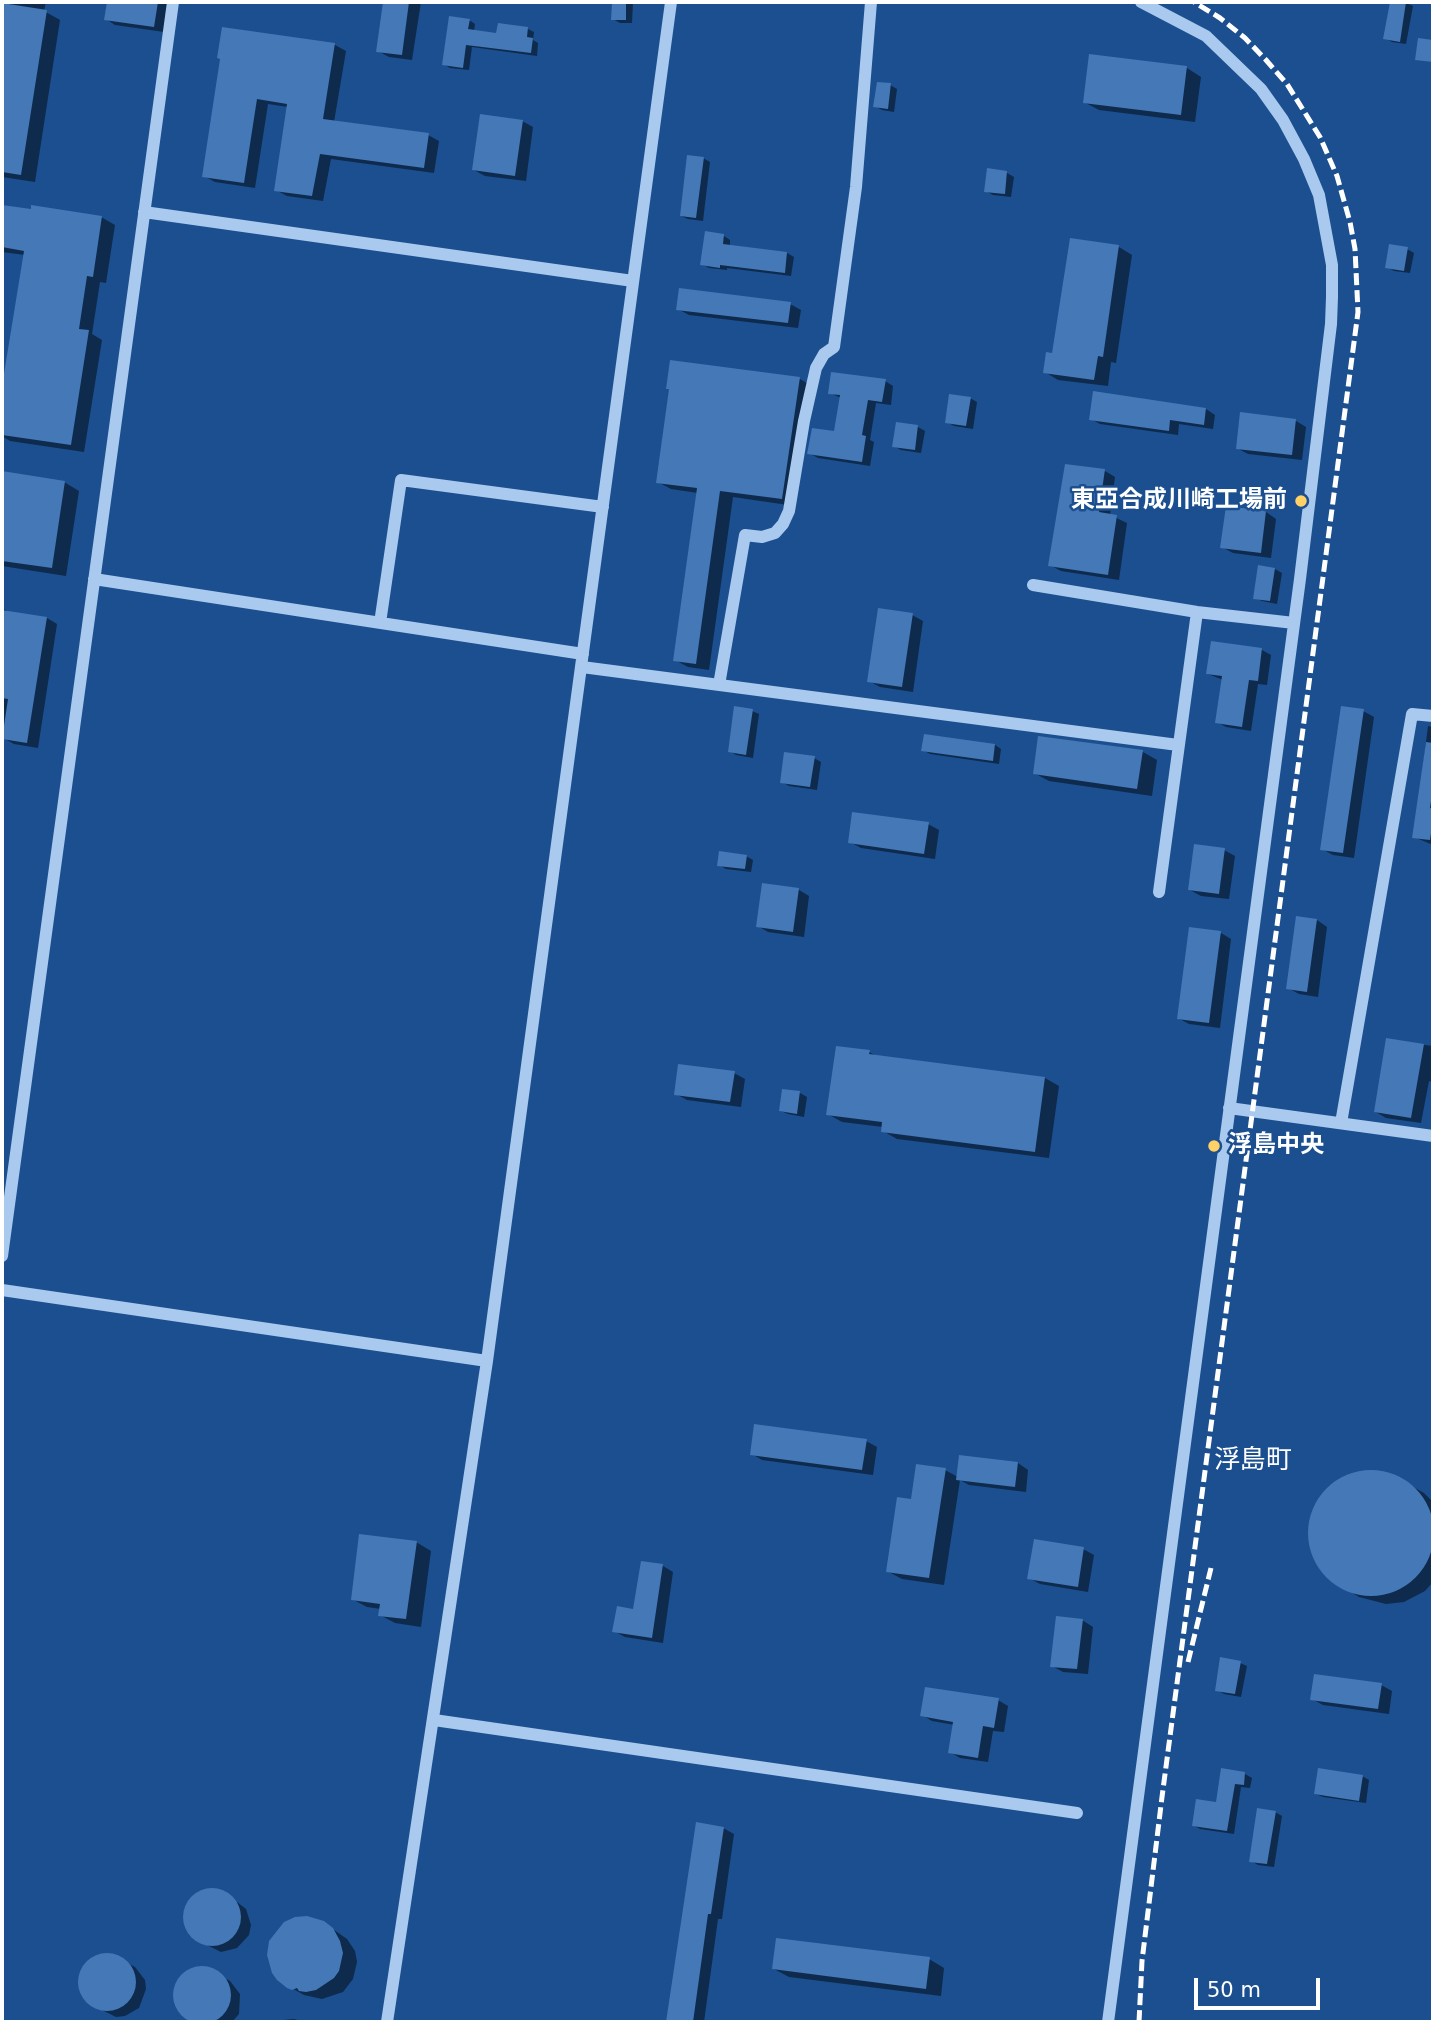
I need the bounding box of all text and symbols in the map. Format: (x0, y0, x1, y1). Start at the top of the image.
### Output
place label: 東亞合成川崎工場前 (1071, 487, 1287, 515)
marker: 東亞合成川崎工場前 (1293, 493, 1309, 509)
place label: 浮島中央 (1228, 1132, 1324, 1160)
marker: 浮島中央 (1206, 1138, 1222, 1154)
district label: 浮島町 (1214, 1445, 1292, 1477)
scale bar (1197, 1965, 1323, 2009)
text: 50 m (1207, 1978, 1261, 2002)

